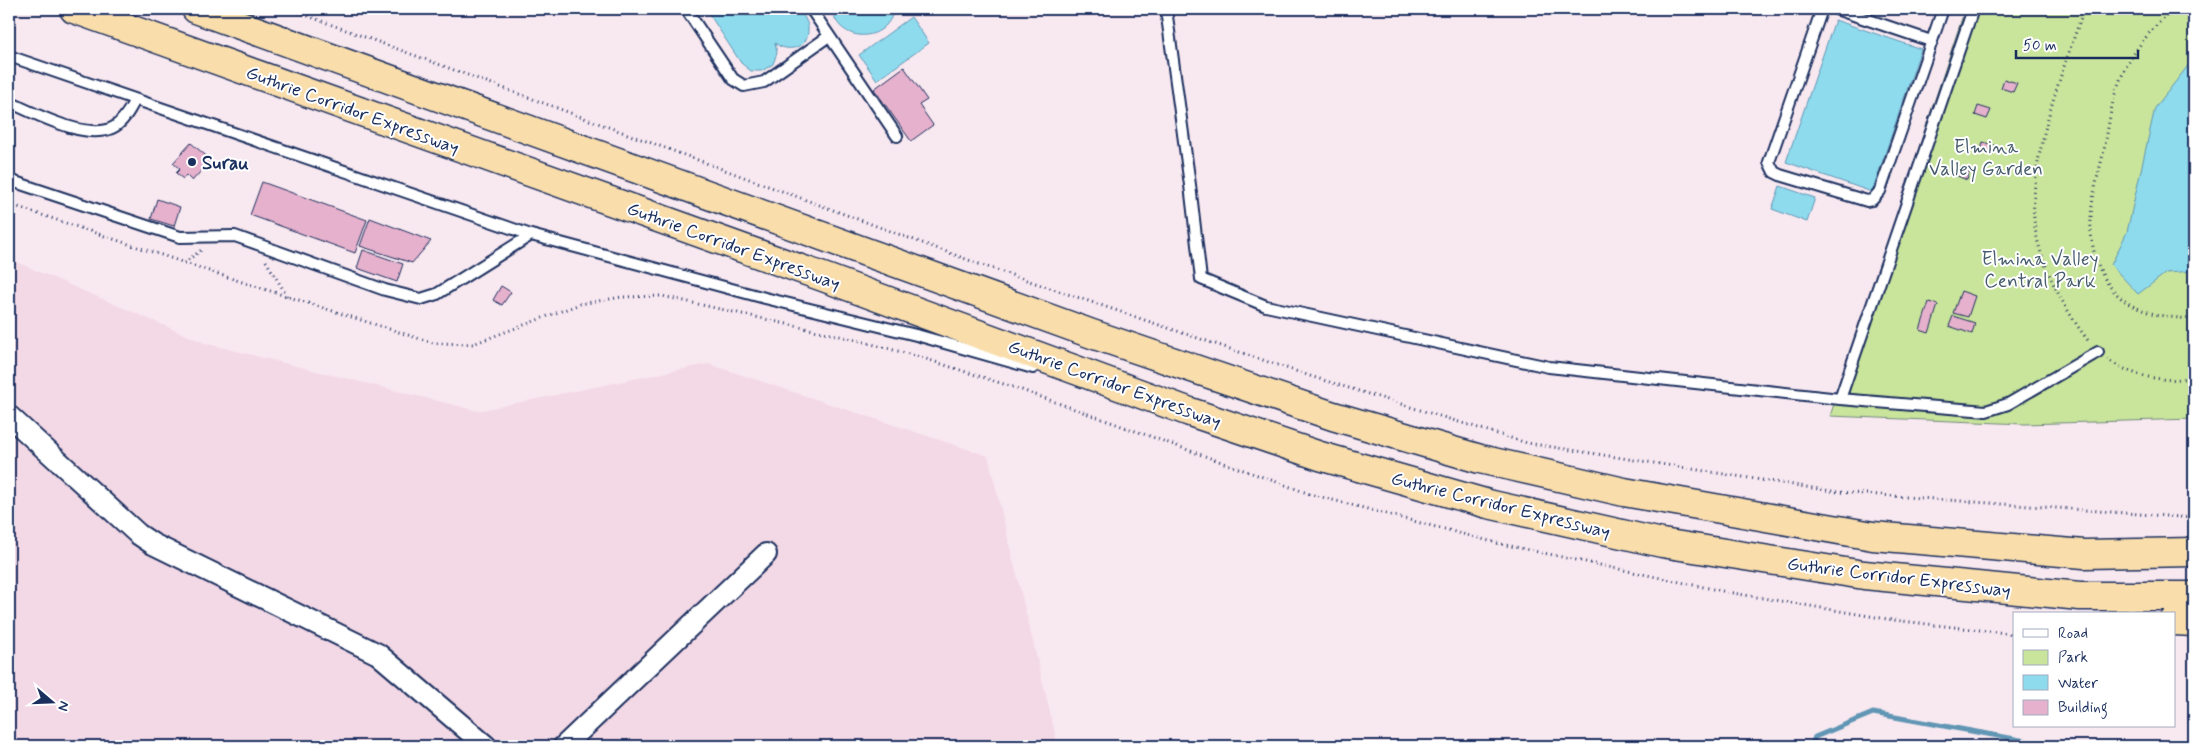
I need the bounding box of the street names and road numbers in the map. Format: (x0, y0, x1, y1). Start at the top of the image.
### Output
street label: Guthrie Corridor Expressway (242, 60, 463, 161)
street label: Guthrie Corridor Expressway (623, 196, 844, 297)
street label: Guthrie Corridor Expressway (1004, 334, 1225, 435)
street label: Guthrie Corridor Expressway (1388, 466, 1613, 545)
street label: Guthrie Corridor Expressway (1786, 551, 2012, 604)

